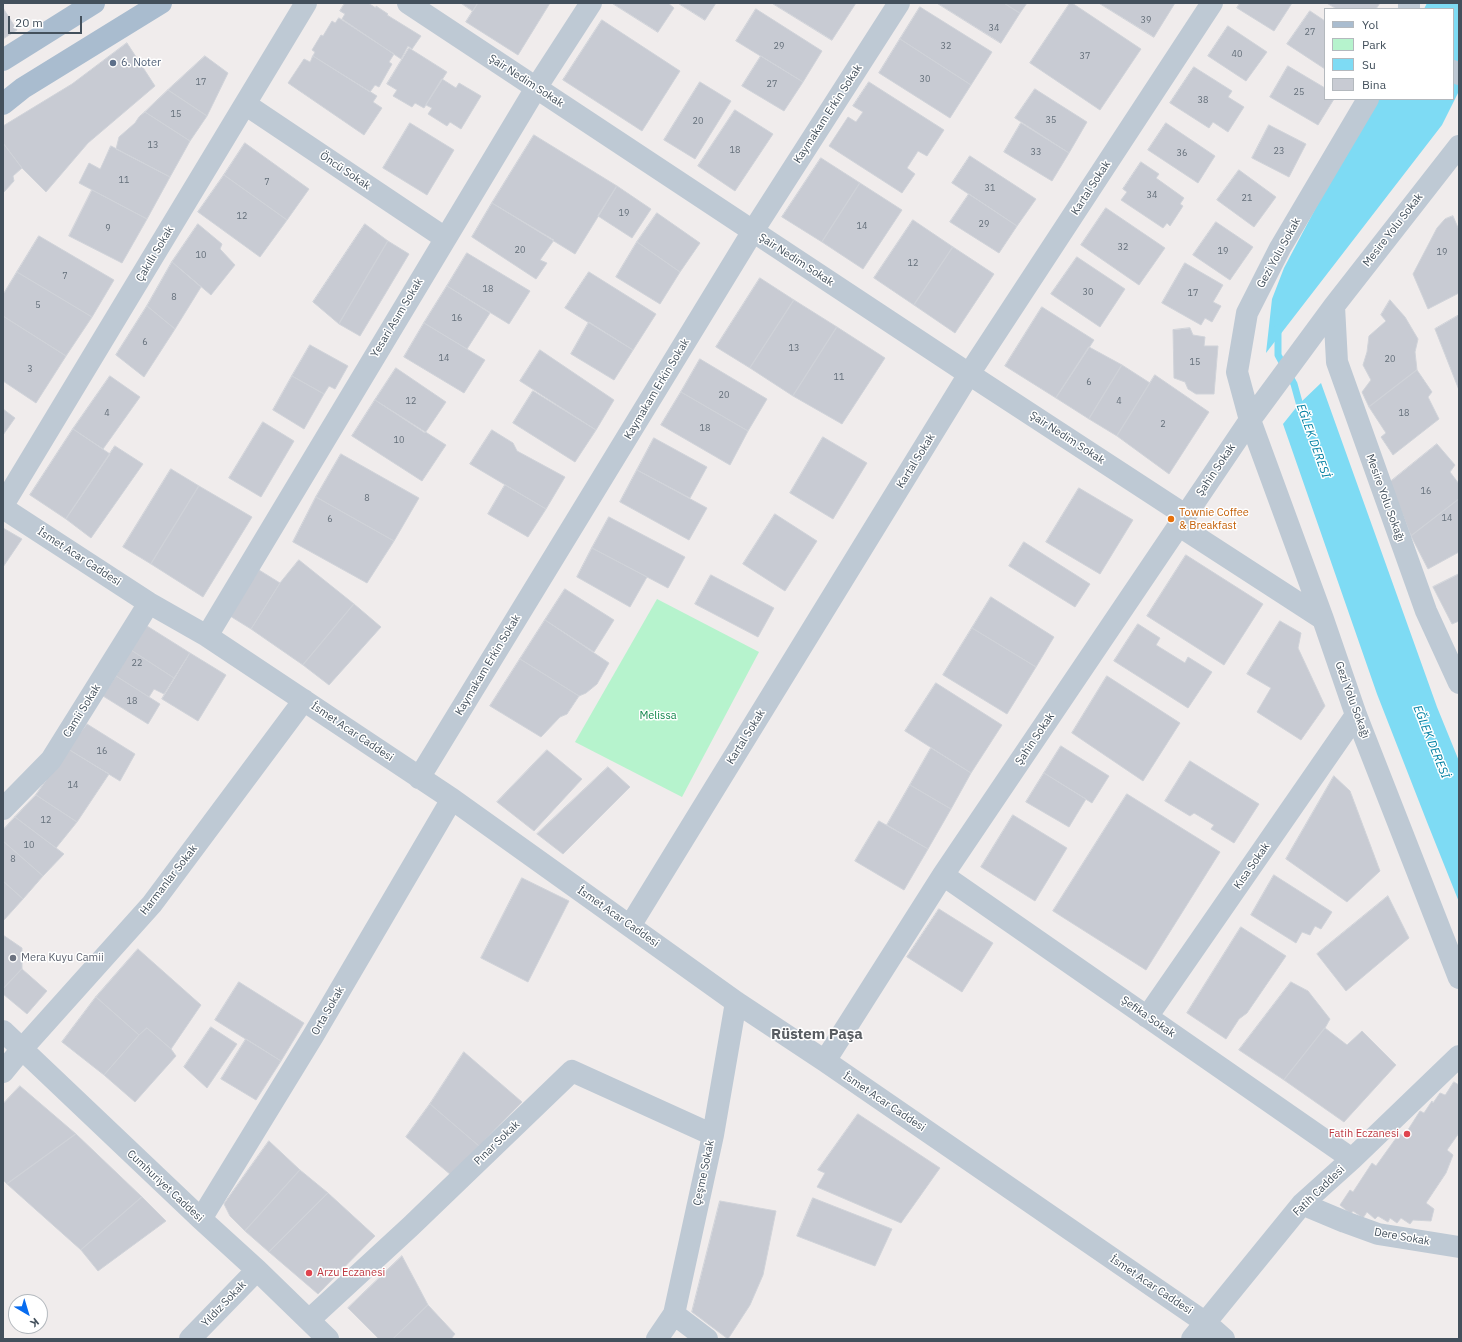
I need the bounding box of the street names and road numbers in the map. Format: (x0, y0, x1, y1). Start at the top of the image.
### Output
street label: Şair Nedim Sokak (486, 52, 566, 110)
street label: Kaymakam Erkin Sokak (791, 62, 865, 166)
street label: Öncü Sokak (317, 149, 373, 193)
street label: Kartal Sokak (1069, 158, 1113, 218)
street label: Mesire Yolu Sokak (1360, 191, 1426, 269)
street label: Gezi Yolu Sokak (1254, 216, 1304, 290)
street label: Çakıllı Sokak (133, 224, 177, 284)
street label: Şair Nedim Sokak (756, 231, 836, 289)
street label: Yesari Asım Sokak (368, 276, 426, 360)
street label: Kaymakam Erkin Sokak (622, 336, 692, 442)
street label: Şair Nedim Sokak (1027, 409, 1107, 467)
street label: Kartal Sokak (894, 431, 938, 491)
street label: Şahin Sokak (1194, 441, 1238, 499)
street label: Mesire Yolu Sokağı (1363, 452, 1407, 544)
street label: İsmet Acar Caddesi (35, 525, 123, 589)
street label: Kaymakam Erkin Sokak (453, 612, 523, 718)
street label: Gezi Yolu Sokağı (1332, 660, 1372, 740)
street label: Camii Sokak (60, 682, 104, 740)
street label: İsmet Acar Caddesi (308, 700, 396, 764)
street label: Kartal Sokak (724, 707, 768, 767)
street label: Şahin Sokak (1013, 710, 1057, 768)
street label: Kısa Sokak (1231, 840, 1273, 892)
street label: Harmanlar Sokak (138, 842, 200, 918)
street label: İsmet Acar Caddesi (575, 884, 661, 950)
street label: Orta Sokak (309, 984, 347, 1038)
street label: Şefika Sokak (1118, 994, 1178, 1040)
street label: İsmet Acar Caddesi (840, 1070, 928, 1134)
street label: Pınar Sokak (472, 1118, 522, 1168)
street label: Çeşme Sokak (691, 1139, 717, 1207)
street label: Cumhuriyet Caddesi (124, 1147, 206, 1225)
street label: Fatih Caddesi (1290, 1163, 1348, 1219)
street label: Dere Sokak (1373, 1226, 1431, 1248)
street label: İsmet Acar Caddesi (1107, 1253, 1195, 1317)
street label: Yıldız Sokak (199, 1278, 249, 1330)

